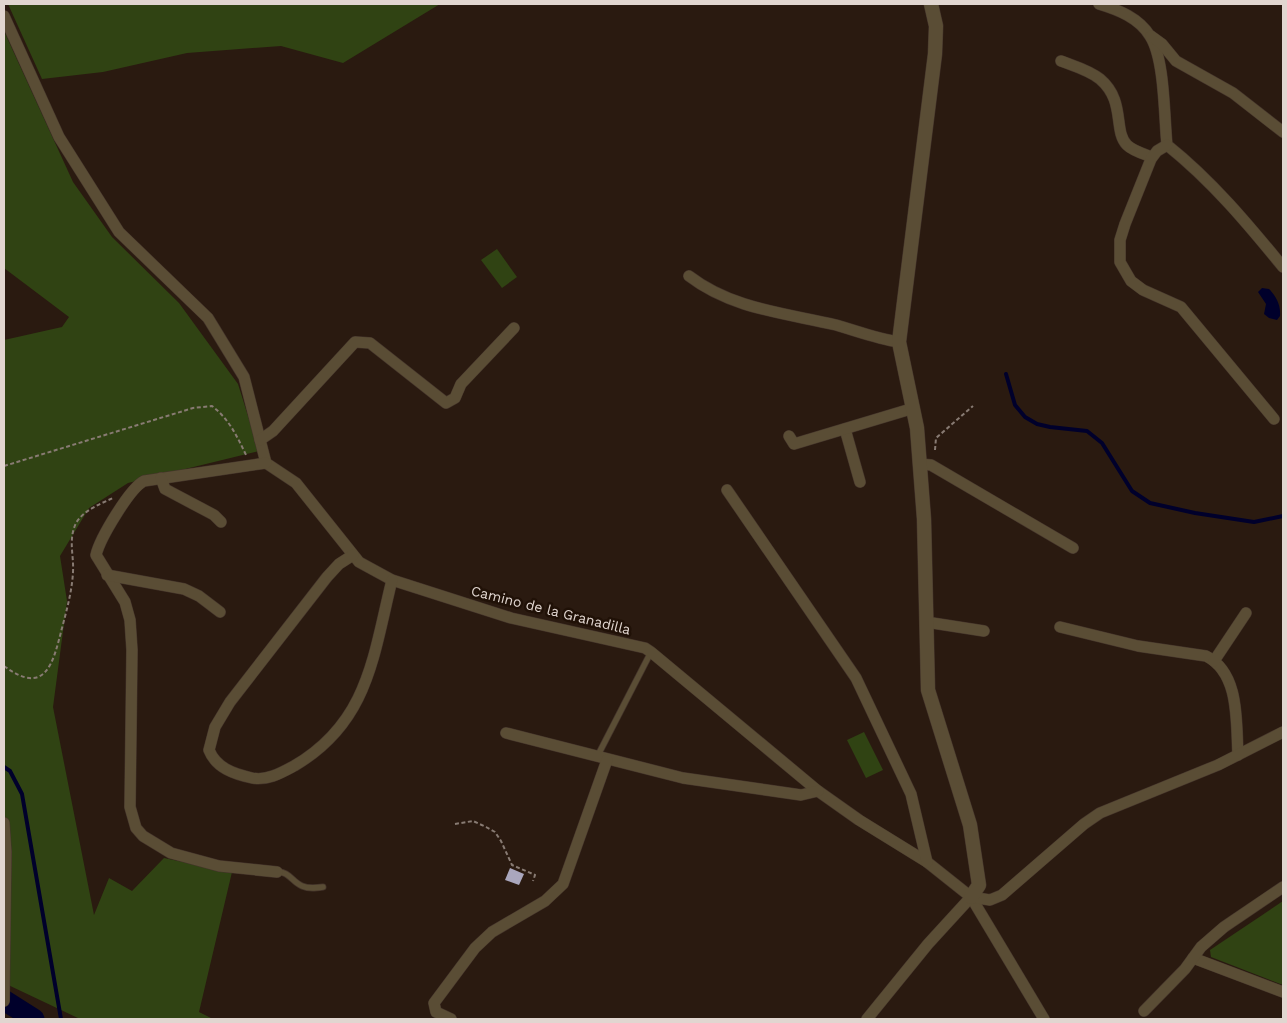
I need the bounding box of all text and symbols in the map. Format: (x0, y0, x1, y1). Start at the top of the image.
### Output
street label: Camino de la Granadilla (470, 582, 633, 638)

